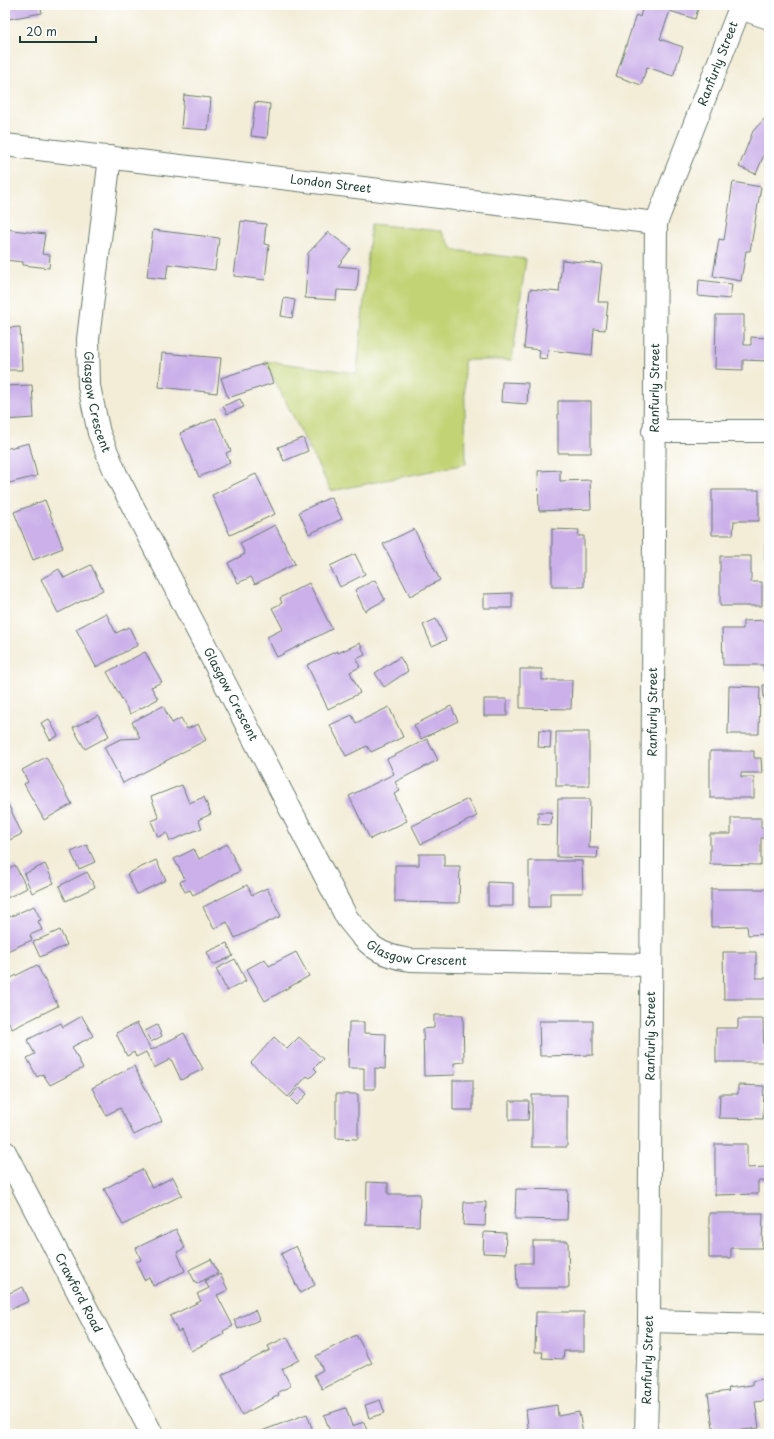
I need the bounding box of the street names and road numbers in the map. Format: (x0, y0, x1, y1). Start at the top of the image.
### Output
street label: Ranfurly Street (693, 18, 742, 108)
street label: London Street (289, 169, 372, 197)
street label: Ranfurly Street (645, 343, 663, 433)
street label: Glasgow Crescent (80, 351, 116, 455)
street label: Glasgow Crescent (200, 644, 263, 744)
street label: Ranfurly Street (643, 667, 661, 757)
street label: Glasgow Crescent (363, 935, 467, 969)
street label: Ranfurly Street (641, 991, 659, 1081)
street label: Crawford Road (51, 1249, 108, 1336)
street label: Ranfurly Street (637, 1315, 657, 1405)

